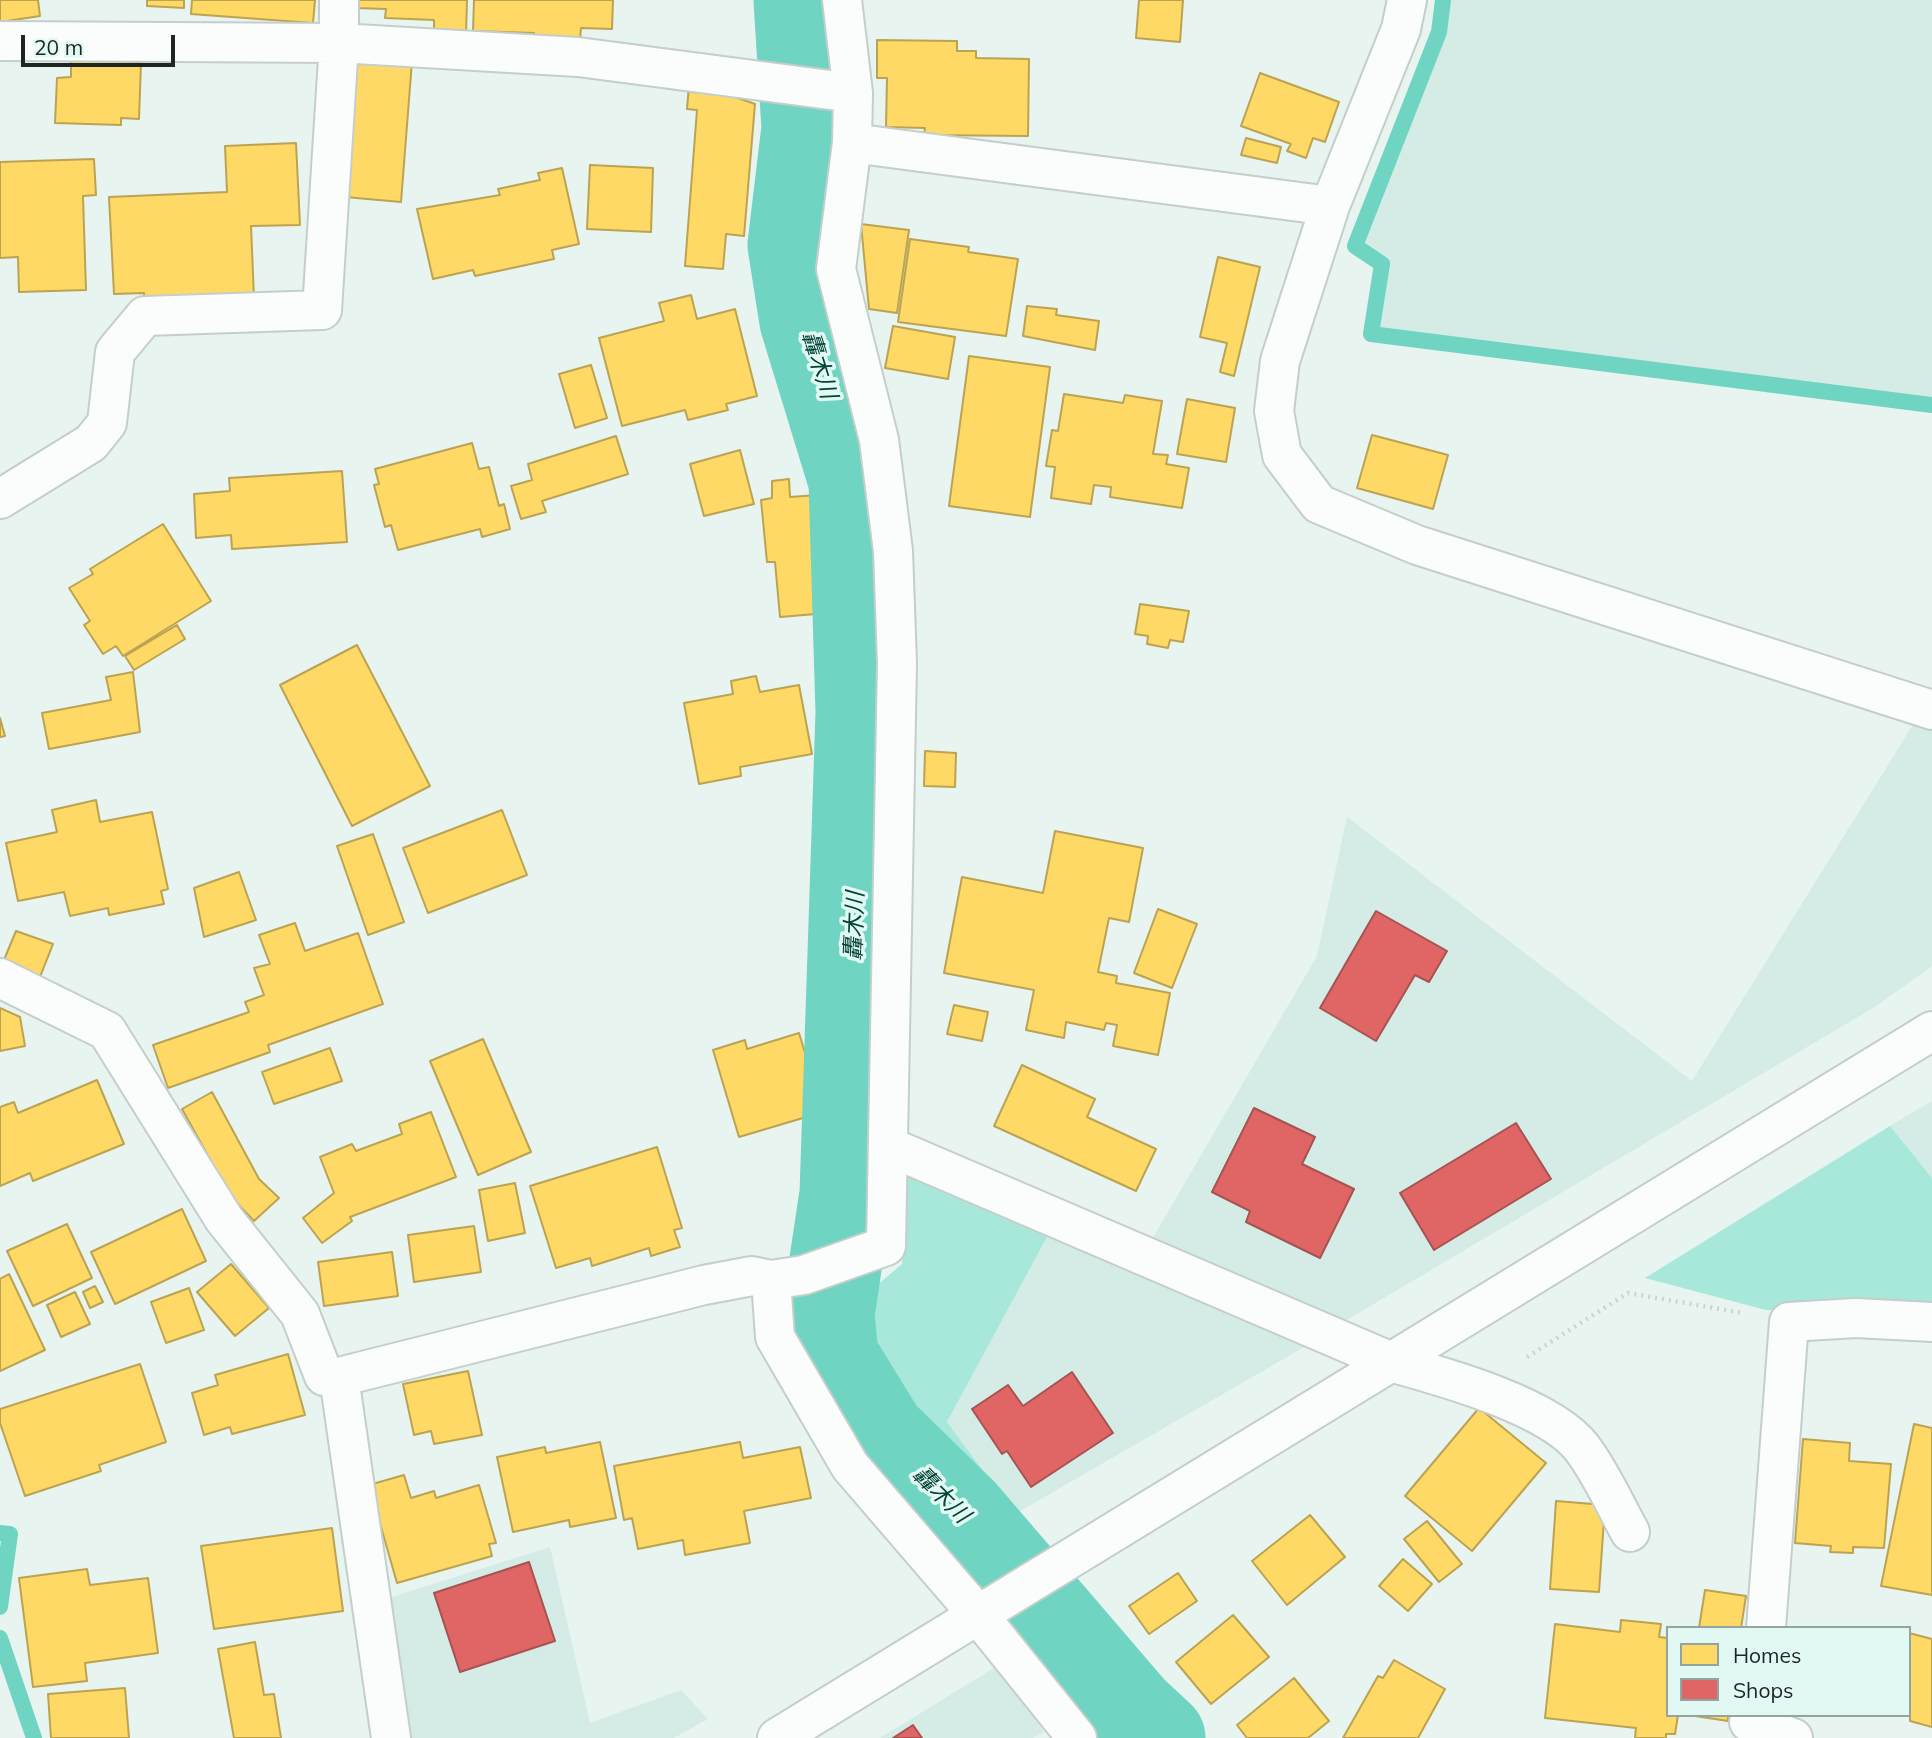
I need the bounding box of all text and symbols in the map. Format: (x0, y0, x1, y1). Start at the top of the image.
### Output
scale bar (24, 21, 178, 65)
text: 20 m (34, 34, 83, 60)
water label: 轟木川 (796, 328, 842, 402)
water label: 轟木川 (840, 891, 870, 961)
water label: 轟木川 (907, 1461, 975, 1529)
legend (1666, 1626, 1911, 1717)
text: Homes (1733, 1642, 1801, 1668)
text: Shops (1733, 1677, 1793, 1703)

